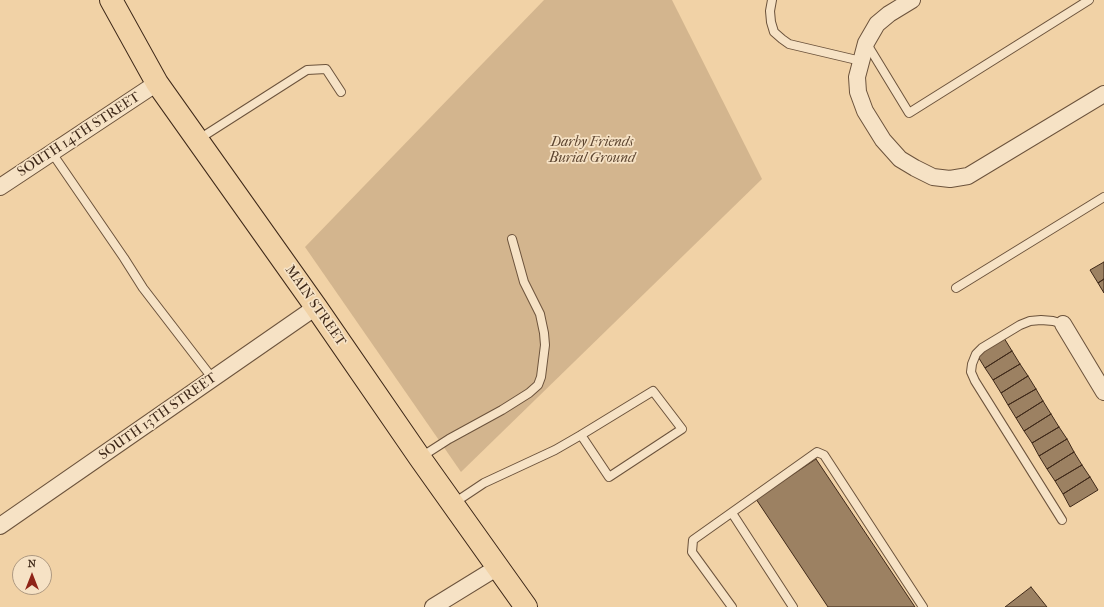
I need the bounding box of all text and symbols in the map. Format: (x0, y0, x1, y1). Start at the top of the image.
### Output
street label: SOUTH 14TH STREET (15, 89, 143, 181)
park label: Darby Friends Burial Ground (549, 135, 635, 168)
street label: MAIN STREET (281, 263, 349, 349)
street label: SOUTH 13TH STREET (96, 370, 220, 464)
north arrow (12, 555, 52, 595)
text: N (28, 557, 36, 570)

